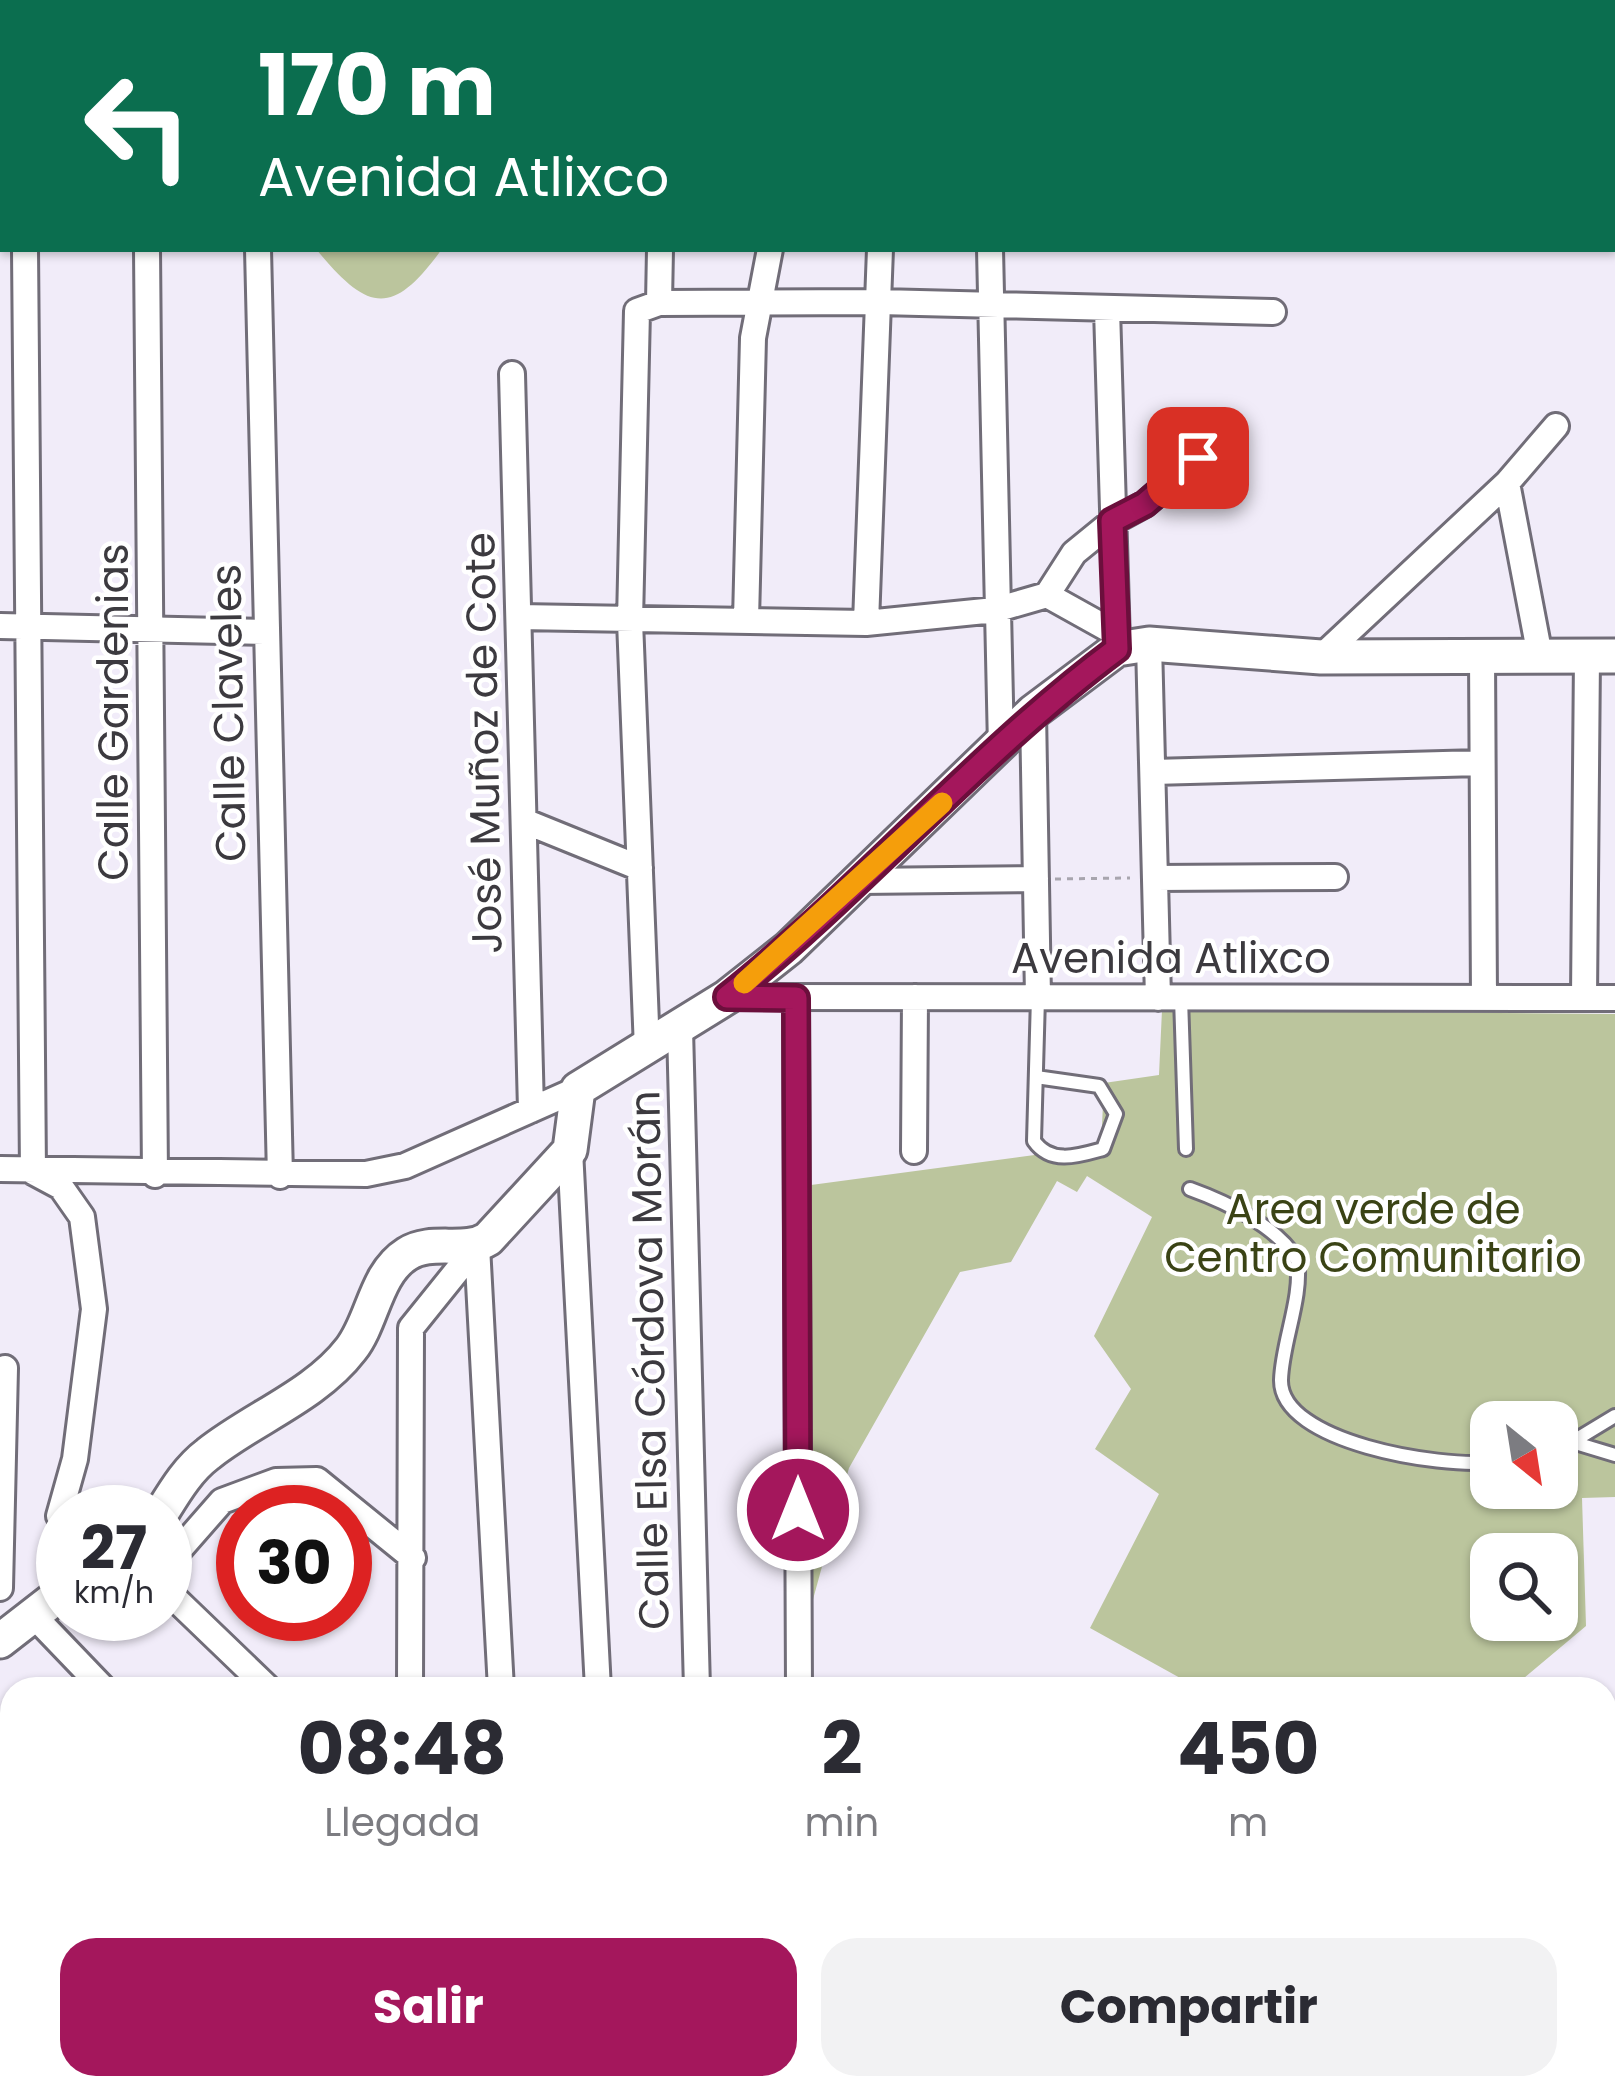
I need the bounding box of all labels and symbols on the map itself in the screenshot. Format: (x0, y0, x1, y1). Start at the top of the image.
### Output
pin (1147, 407, 1249, 509)
street label: José Muñoz de Cote (450, 532, 517, 954)
street label: Calle Gardenias (84, 543, 143, 881)
street label: Calle Claveles (196, 564, 261, 862)
street label: Avenida Atlixco (1011, 929, 1331, 988)
street label: Calle Elsa Córdova Morán (615, 1090, 684, 1630)
park label: Area verde de Centro Comunitario (1164, 1180, 1582, 1287)
north arrow (1470, 1401, 1578, 1509)
position arrow (735, 1447, 861, 1573)
speed limit sign: 30 (216, 1485, 372, 1641)

